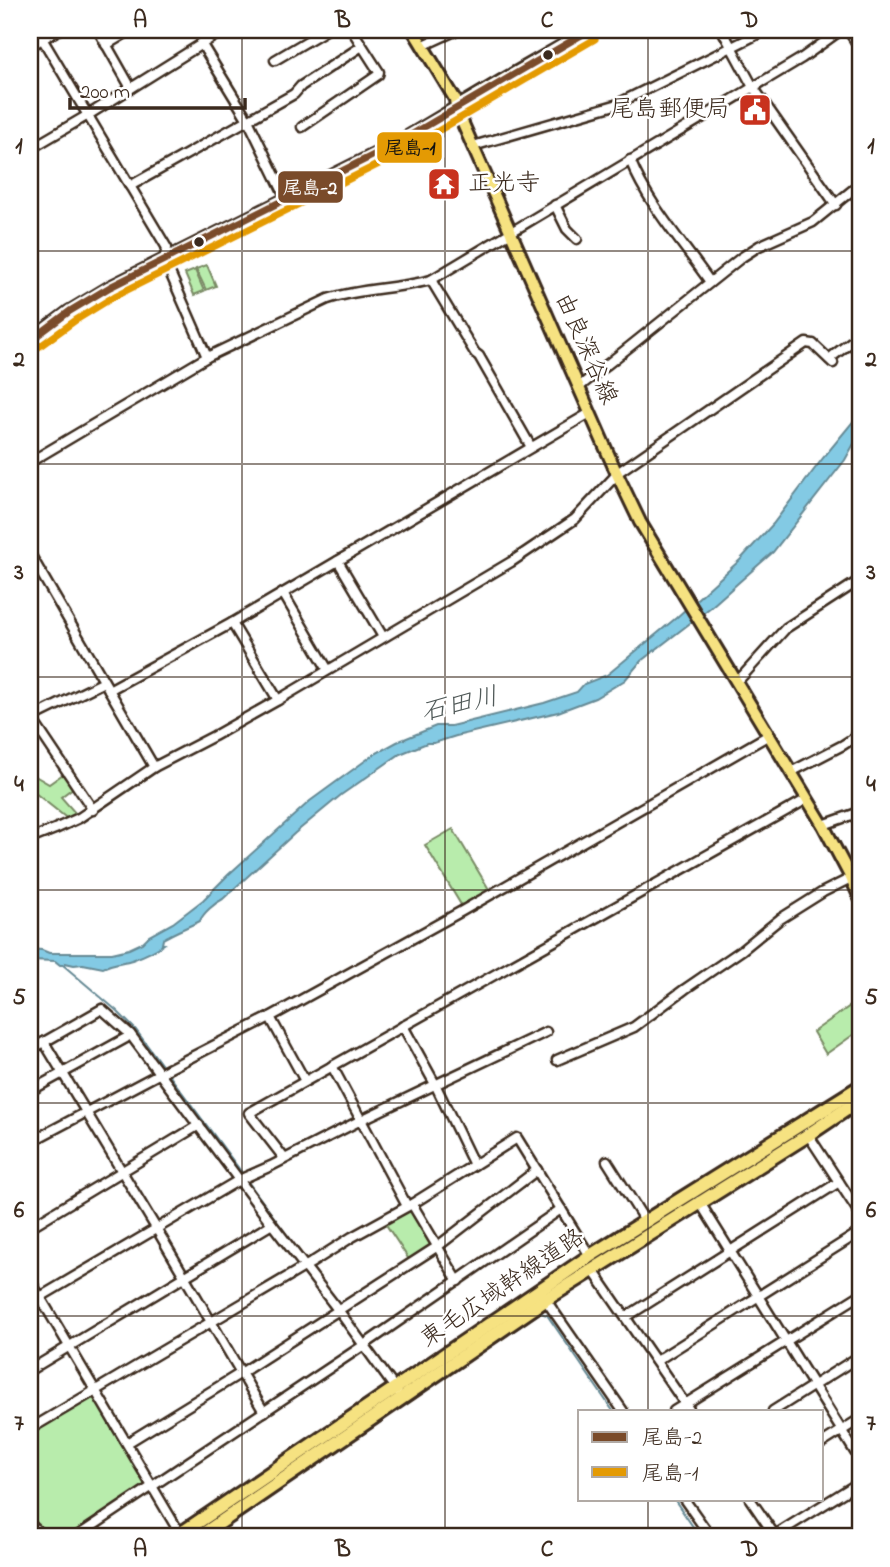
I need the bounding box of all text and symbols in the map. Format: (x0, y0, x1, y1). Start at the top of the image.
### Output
text: A (133, 5, 147, 38)
text: B (334, 5, 351, 38)
text: C (541, 5, 554, 38)
text: D (741, 5, 758, 38)
unlabelled marker (541, 48, 555, 62)
scale bar (70, 66, 245, 110)
text: 200 m (80, 78, 130, 108)
public building icon: 尾島郵便局 (736, 91, 774, 129)
place label: 尾島郵便局 (610, 93, 730, 128)
text: 1 (15, 131, 23, 164)
line badge: 尾島-1 (376, 131, 443, 164)
text: 1 (867, 131, 875, 164)
text: 尾島-1 (384, 136, 436, 163)
temple icon: 正光寺 (425, 165, 463, 203)
place label: 正光寺 (468, 167, 540, 202)
line badge: 尾島-2 (277, 170, 344, 204)
text: 尾島-2 (283, 176, 338, 203)
unlabelled marker (192, 235, 206, 249)
street label: 由良深谷線 (545, 287, 625, 411)
text: 2 (12, 344, 25, 377)
text: 2 (864, 344, 877, 377)
text: 3 (13, 557, 24, 590)
text: 3 (865, 557, 876, 590)
water label: 石田川 (418, 679, 502, 733)
text: 4 (14, 769, 24, 802)
text: 4 (866, 769, 876, 802)
text: 5 (12, 982, 26, 1015)
text: 5 (864, 982, 878, 1015)
text: 6 (14, 1195, 25, 1228)
text: 6 (866, 1195, 877, 1228)
street label: 東毛広域幹線道路 (414, 1221, 592, 1357)
text: 7 (14, 1408, 24, 1441)
text: 7 (866, 1408, 876, 1441)
legend (578, 1410, 824, 1500)
text: 尾島-2 (642, 1424, 702, 1454)
text: 尾島-1 (642, 1460, 699, 1490)
text: A (133, 1534, 147, 1567)
text: B (334, 1534, 351, 1567)
text: C (541, 1534, 554, 1567)
text: D (741, 1534, 758, 1567)

